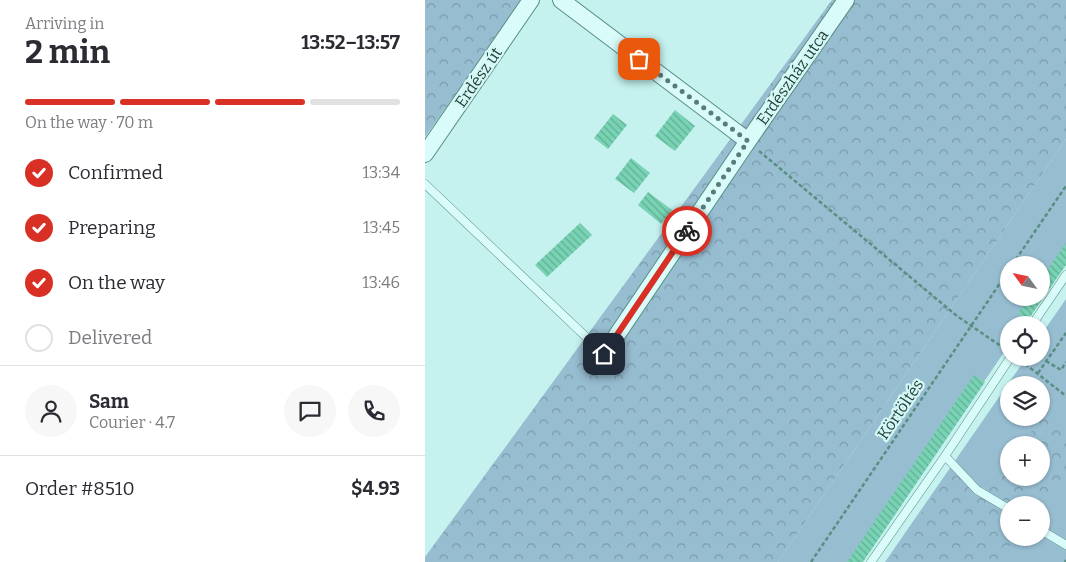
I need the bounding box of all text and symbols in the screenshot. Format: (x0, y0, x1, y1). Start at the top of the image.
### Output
text: Arriving in (25, 14, 104, 33)
street label: Erdészház utca (753, 26, 832, 129)
text: 13:52–13:57 (301, 31, 400, 54)
text: 2 min (25, 33, 110, 71)
pin (618, 38, 660, 80)
street label: Erdész út (451, 43, 506, 111)
icon: bag (625, 45, 653, 73)
text: On the way · 70 m (25, 113, 153, 132)
icon: check (25, 159, 53, 187)
text: Confirmed (68, 161, 163, 184)
text: 13:34 (363, 163, 400, 182)
courier (662, 206, 712, 256)
icon: check (25, 214, 53, 242)
text: Preparing (68, 216, 156, 239)
icon: bike (673, 217, 701, 245)
text: 13:45 (363, 218, 400, 237)
north arrow (1000, 256, 1050, 306)
map controls (1000, 256, 1050, 546)
icon: check (25, 269, 53, 297)
text: On the way (68, 271, 165, 294)
text: 13:46 (362, 273, 400, 292)
button: locate (1000, 316, 1050, 366)
text: Delivered (68, 326, 152, 349)
pin (583, 333, 625, 375)
icon: home (590, 340, 618, 368)
street label: Körtöltés (873, 376, 927, 443)
button: layers (1000, 376, 1050, 426)
button: person (25, 385, 77, 437)
button: chat (284, 385, 336, 437)
button: phone (348, 385, 400, 437)
text: Sam (89, 390, 129, 413)
text: Courier · 4.7 (89, 413, 175, 432)
button: + (1000, 436, 1050, 486)
text: Order #8510 (25, 477, 135, 500)
text: $4.93 (351, 477, 400, 500)
button: − (1000, 496, 1050, 546)

